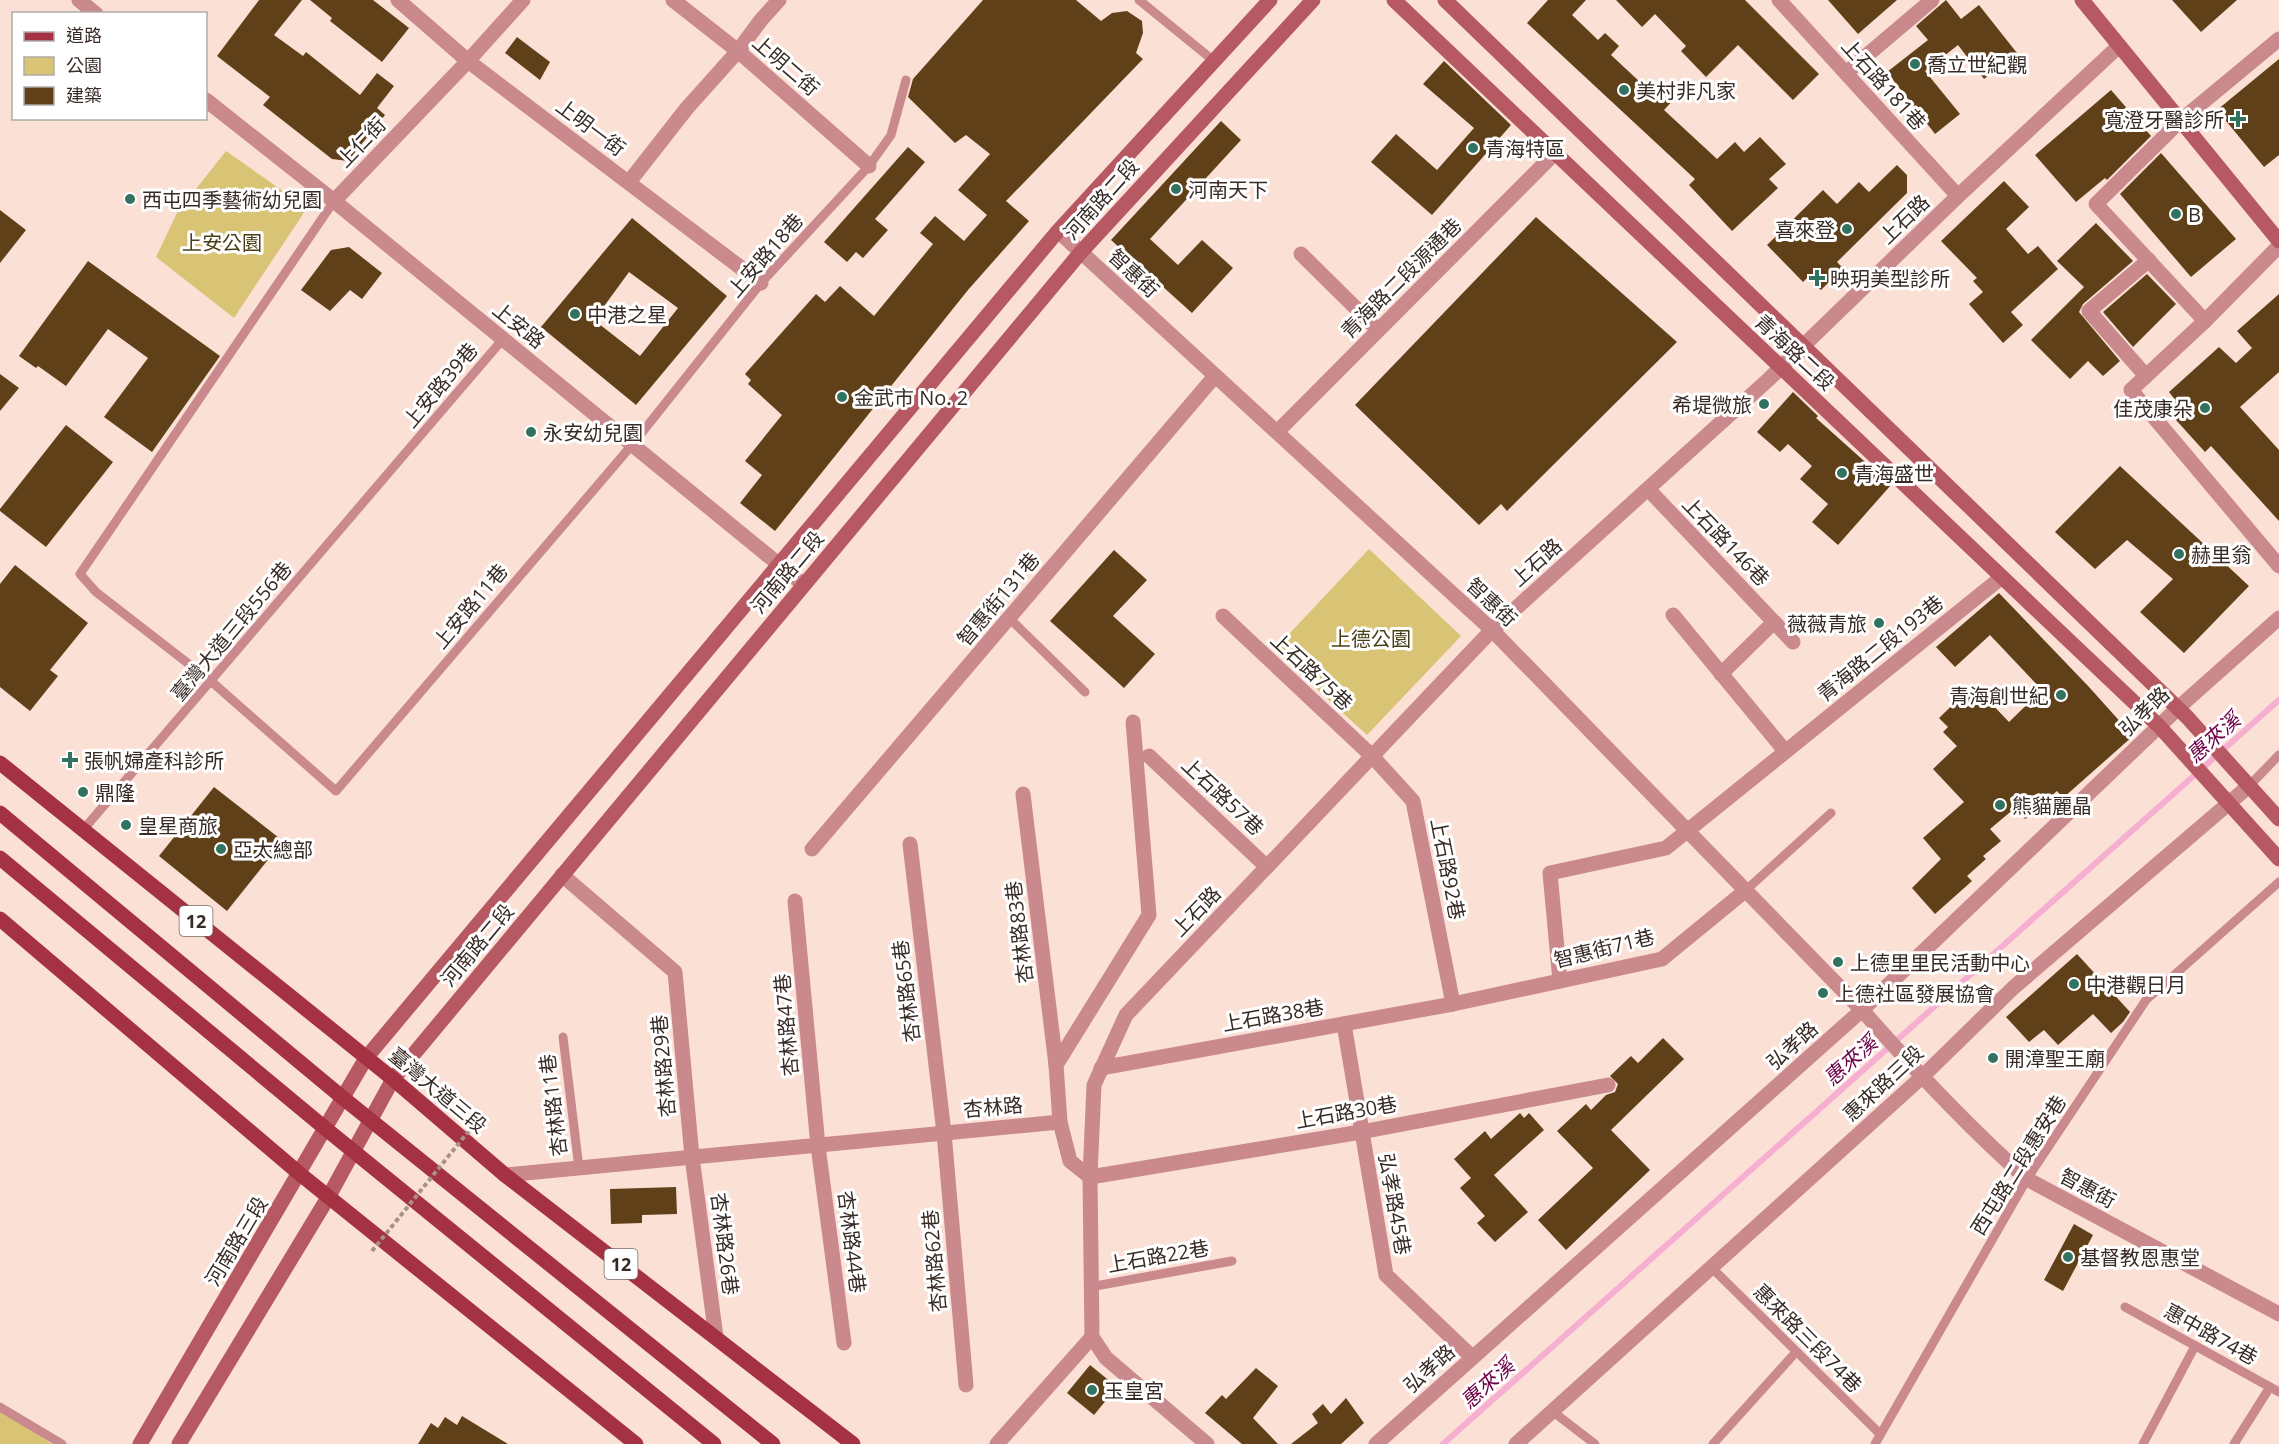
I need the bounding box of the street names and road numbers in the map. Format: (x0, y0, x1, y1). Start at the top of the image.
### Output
street label: 上明二街 (747, 29, 825, 101)
street label: 上石路181巷 (1836, 32, 1932, 136)
street label: 上明一街 (551, 92, 631, 162)
street label: 上仁街 (330, 111, 392, 173)
street label: 河南路二段 (1058, 153, 1144, 245)
street label: 上石路 (1873, 188, 1935, 250)
street label: 上安路18巷 (721, 207, 809, 303)
street label: 青海路二段源通巷 (1335, 212, 1467, 344)
street label: 智惠街 (1103, 243, 1165, 303)
street label: 上安路 (487, 296, 551, 354)
street label: 青海路二段 (1749, 308, 1841, 396)
street label: 上安路39巷 (397, 337, 483, 433)
street label: 上石路146巷 (1677, 491, 1775, 591)
street label: 河南路二段 (745, 525, 829, 619)
street label: 上石路 (1505, 532, 1567, 592)
street label: 智惠街131巷 (951, 547, 1045, 651)
street label: 臺灣大道三段556巷 (165, 556, 297, 706)
street label: 上安路11巷 (427, 558, 513, 654)
street label: 智惠街 (1461, 572, 1523, 632)
street label: 青海路二段193巷 (1812, 589, 1948, 707)
street label: 上石路75巷 (1265, 626, 1359, 716)
street label: 弘孝路 (2113, 680, 2175, 742)
street label: 上石路57巷 (1176, 751, 1270, 841)
street label: 上石路92巷 (1425, 816, 1471, 922)
street label: 杏林路83巷 (999, 879, 1039, 985)
street label: 上石路 (1165, 880, 1227, 942)
street label: 河南路二段 (435, 898, 519, 992)
road number: 12 (180, 906, 212, 936)
street label: 智惠街71巷 (1551, 922, 1657, 974)
street label: 杏林路65巷 (886, 938, 926, 1044)
street label: 杏林路47巷 (768, 973, 804, 1077)
street label: 上石路38巷 (1220, 993, 1326, 1037)
street label: 杏林路29巷 (645, 1014, 681, 1118)
street label: 弘孝路 (1761, 1015, 1823, 1075)
street label: 惠來路三段 (1837, 1039, 1929, 1127)
street label: 臺灣大道三段 (383, 1041, 493, 1139)
street label: 杏林路11巷 (533, 1052, 573, 1158)
street label: 上石路30巷 (1293, 1090, 1399, 1134)
street label: 西屯路二段惠安巷 (1964, 1090, 2072, 1240)
street label: 杏林路 (962, 1091, 1024, 1123)
street label: 弘孝路45巷 (1373, 1151, 1417, 1257)
street label: 智惠街 (2055, 1162, 2121, 1214)
street label: 杏林路44巷 (832, 1189, 872, 1295)
street label: 河南路三段 (199, 1191, 273, 1291)
street label: 杏林路26巷 (705, 1191, 745, 1297)
street label: 杏林路62巷 (916, 1209, 952, 1313)
street label: 上石路22巷 (1105, 1234, 1211, 1278)
road number: 12 (604, 1249, 638, 1279)
street label: 惠來路三段74巷 (1748, 1278, 1868, 1398)
street label: 惠中路74巷 (2159, 1297, 2263, 1371)
street label: 弘孝路 (1398, 1338, 1460, 1398)

